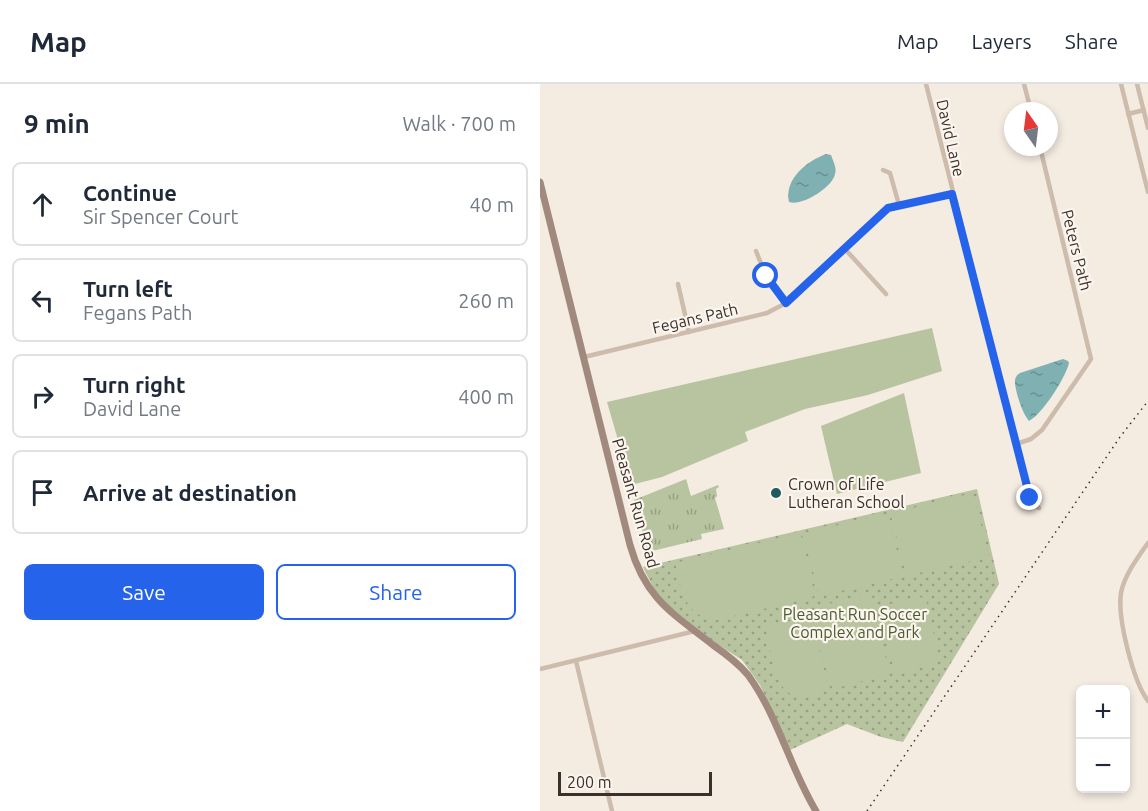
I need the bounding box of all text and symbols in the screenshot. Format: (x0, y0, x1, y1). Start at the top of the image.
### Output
text: Map (30, 26, 87, 57)
text: Map (897, 29, 938, 53)
text: Layers (971, 29, 1032, 53)
text: Share (1065, 29, 1118, 53)
street label: David Lane (933, 98, 969, 178)
north arrow (1004, 102, 1058, 156)
text: 9 min (24, 109, 90, 138)
text: Walk · 700 m (403, 112, 516, 135)
text: Continue (83, 180, 177, 205)
icon: ahead (26, 188, 59, 221)
text: 40 m (470, 193, 514, 216)
text: Sir Spencer Court (83, 205, 238, 228)
street label: Peters Path (1058, 208, 1096, 292)
route start (752, 262, 778, 288)
text: Turn left (83, 276, 173, 301)
icon: left (26, 284, 59, 317)
text: 260 m (458, 289, 514, 312)
street label: Fegans Path (650, 299, 740, 337)
text: Fegans Path (83, 301, 192, 324)
text: Turn right (83, 372, 185, 397)
icon: right (26, 380, 59, 413)
text: 400 m (458, 385, 514, 408)
text: David Lane (83, 397, 181, 420)
street label: Pleasant Run Road (609, 436, 663, 570)
place label: Crown of Life Lutheran School (788, 475, 904, 511)
icon: arrive (26, 476, 59, 509)
text: Arrive at destination (83, 480, 297, 505)
route end (1016, 484, 1042, 510)
marker: Crown of Life Lutheran School (769, 486, 783, 500)
button: Save (24, 564, 264, 620)
button: Share (276, 564, 516, 620)
park label: Pleasant Run Soccer Complex and Park (783, 605, 927, 641)
map controls (1076, 685, 1130, 793)
button: + (1076, 685, 1130, 739)
button: − (1076, 739, 1130, 793)
scale bar (558, 769, 712, 796)
text: 200 m (567, 773, 612, 791)

